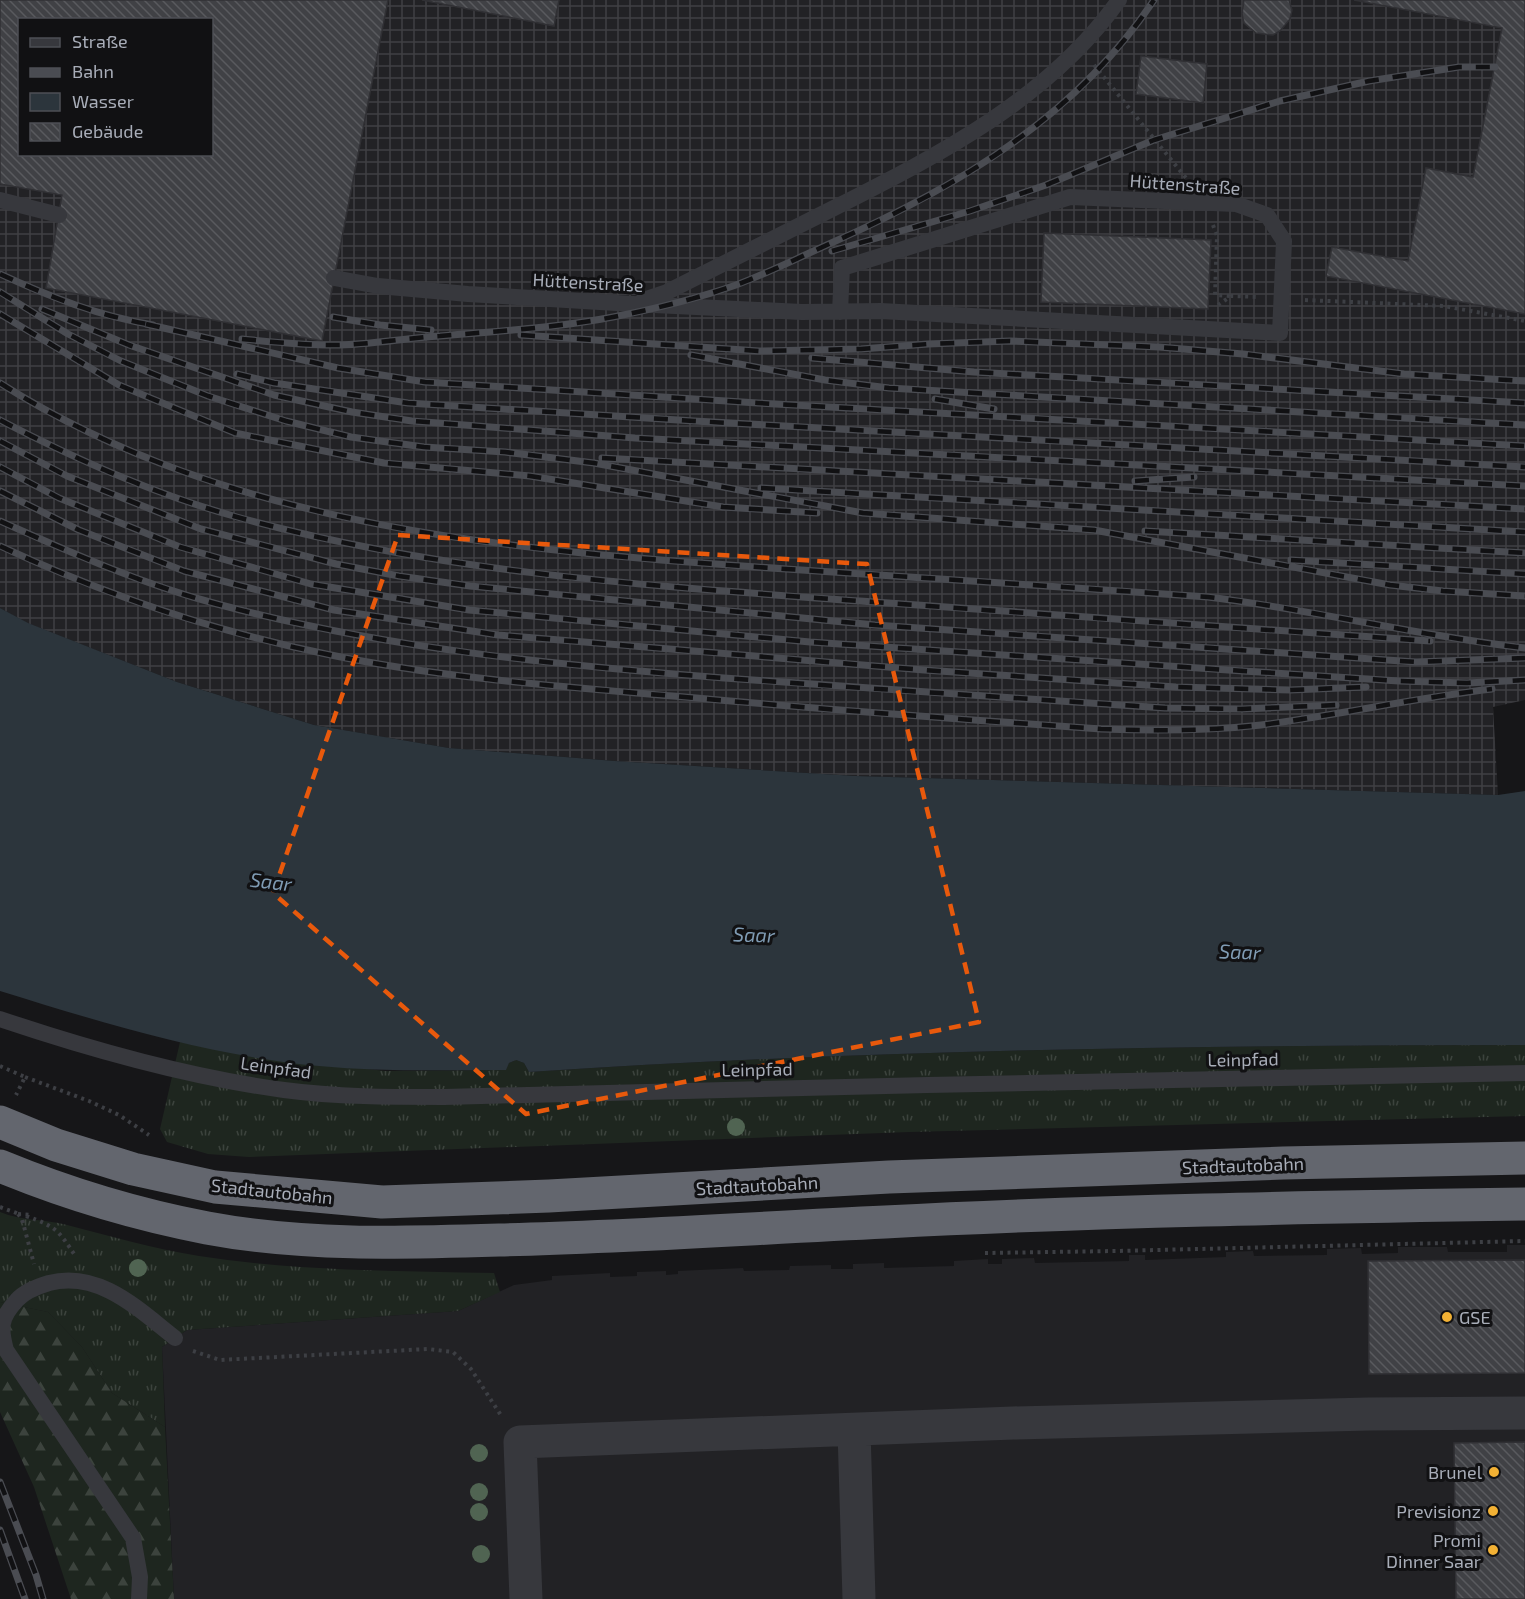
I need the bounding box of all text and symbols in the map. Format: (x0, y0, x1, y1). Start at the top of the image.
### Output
legend (18, 18, 213, 156)
text: Straße (72, 30, 128, 52)
text: Bahn (72, 60, 114, 82)
text: Wasser (72, 90, 134, 112)
text: Gebäude (72, 120, 143, 142)
street label: Hüttenstraße (1129, 169, 1241, 199)
street label: Hüttenstraße (532, 268, 644, 296)
water label: Saar (249, 867, 294, 896)
water label: Saar (733, 921, 776, 947)
water label: Saar (1219, 938, 1262, 964)
street label: Leinpfad (1207, 1047, 1279, 1071)
street label: Leinpfad (239, 1051, 313, 1083)
street label: Leinpfad (721, 1057, 793, 1081)
street label: Stadtautobahn (1182, 1152, 1304, 1178)
street label: Stadtautobahn (695, 1171, 819, 1199)
street label: Stadtautobahn (210, 1174, 334, 1208)
place label: GSE (1459, 1306, 1490, 1328)
marker: GSE (1440, 1310, 1454, 1324)
place label: Brunel (1428, 1461, 1483, 1483)
marker: Brunel (1487, 1465, 1501, 1479)
place label: Previsionz (1396, 1500, 1481, 1522)
marker: Previsionz (1486, 1504, 1500, 1518)
place label: Promi Dinner Saar (1386, 1529, 1481, 1572)
marker: Promi Dinner Saar (1486, 1543, 1500, 1557)

